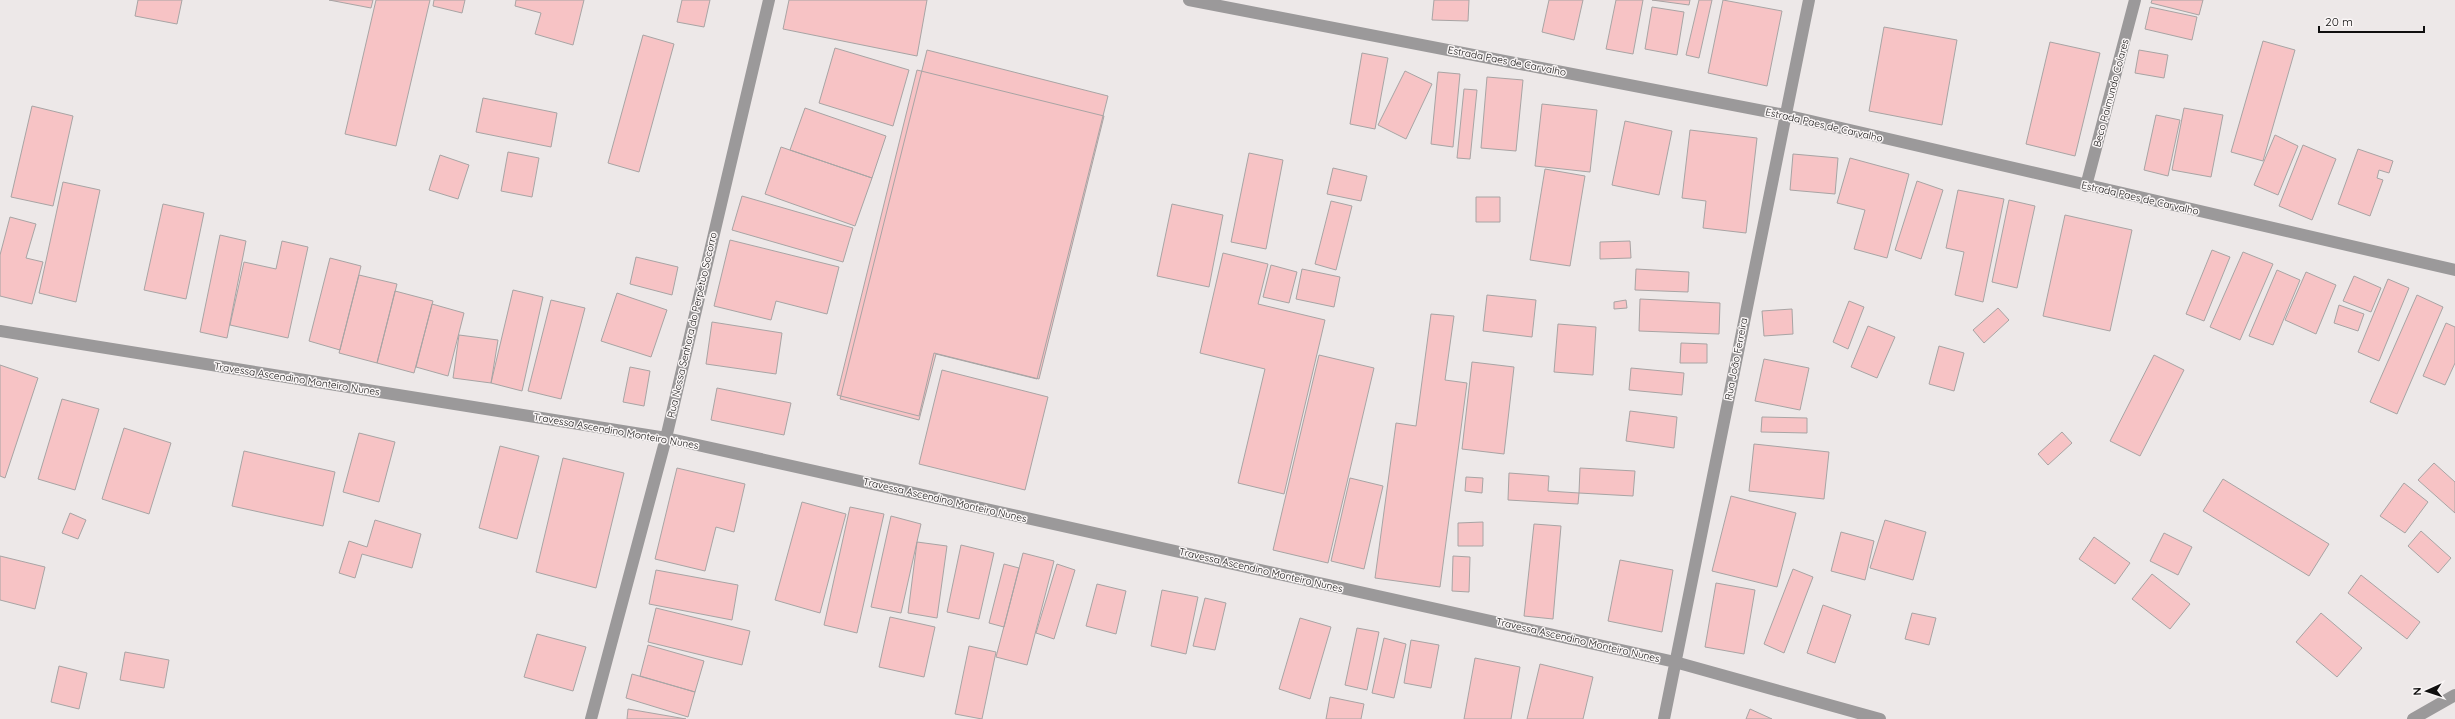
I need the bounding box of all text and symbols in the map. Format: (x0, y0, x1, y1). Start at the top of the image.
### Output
scale bar (2319, 8, 2424, 34)
text: 20 m (2325, 14, 2353, 29)
street label: Beco Raimundo Colares (2090, 37, 2132, 148)
street label: Estrada Paes de Carvalho (1447, 43, 1567, 79)
street label: Estrada Paes de Carvalho (1764, 105, 1884, 145)
street label: Estrada Paes de Carvalho (2080, 178, 2200, 218)
street label: Rua Nossa Senhora do Perpétuo Socorro (664, 231, 720, 419)
street label: Rua João Ferreira (1722, 317, 1750, 401)
street label: Travessa Ascendino Monteiro Nunes (213, 359, 381, 399)
street label: Travessa Ascendino Monteiro Nunes (532, 410, 700, 452)
street label: Travessa Ascendino Monteiro Nunes (862, 475, 1028, 525)
street label: Travessa Ascendino Monteiro Nunes (1178, 545, 1344, 595)
street label: Travessa Ascendino Monteiro Nunes (1495, 615, 1661, 665)
north arrow (2407, 671, 2447, 711)
text: N (2410, 687, 2424, 696)

